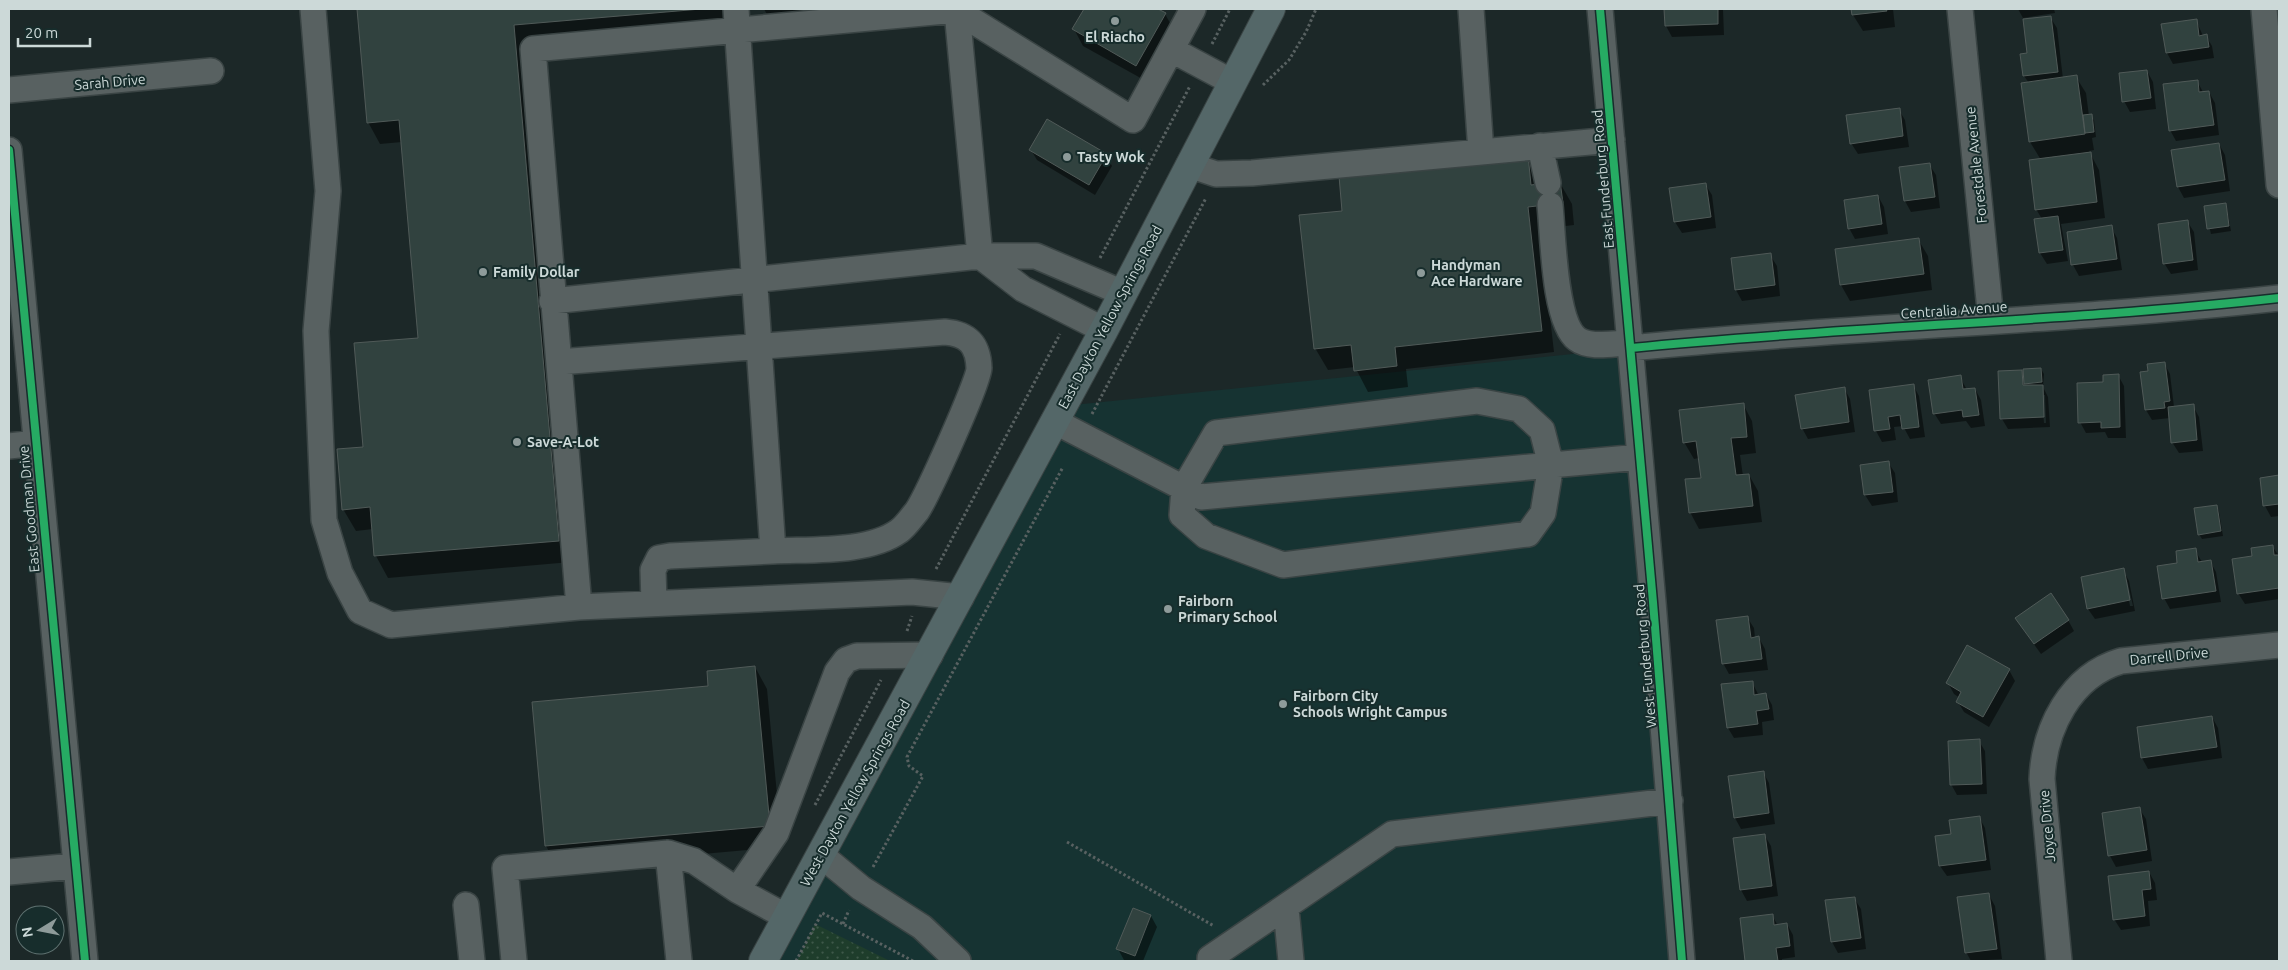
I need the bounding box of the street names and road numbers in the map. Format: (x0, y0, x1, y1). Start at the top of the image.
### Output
street label: Sarah Drive (74, 71, 146, 93)
street label: Forestdale Avenue (1962, 106, 1990, 224)
street label: East Funderburg Road (1589, 109, 1617, 249)
street label: East Dayton Yellow Springs Road (1055, 223, 1165, 411)
street label: Centralia Avenue (1900, 298, 2008, 322)
street label: East Goodman Drive (15, 445, 43, 573)
street label: West Funderburg Road (1631, 583, 1659, 729)
street label: Darrell Drive (2129, 644, 2209, 668)
street label: West Dayton Yellow Springs Road (797, 697, 913, 889)
street label: Joyce Drive (2036, 789, 2058, 863)

